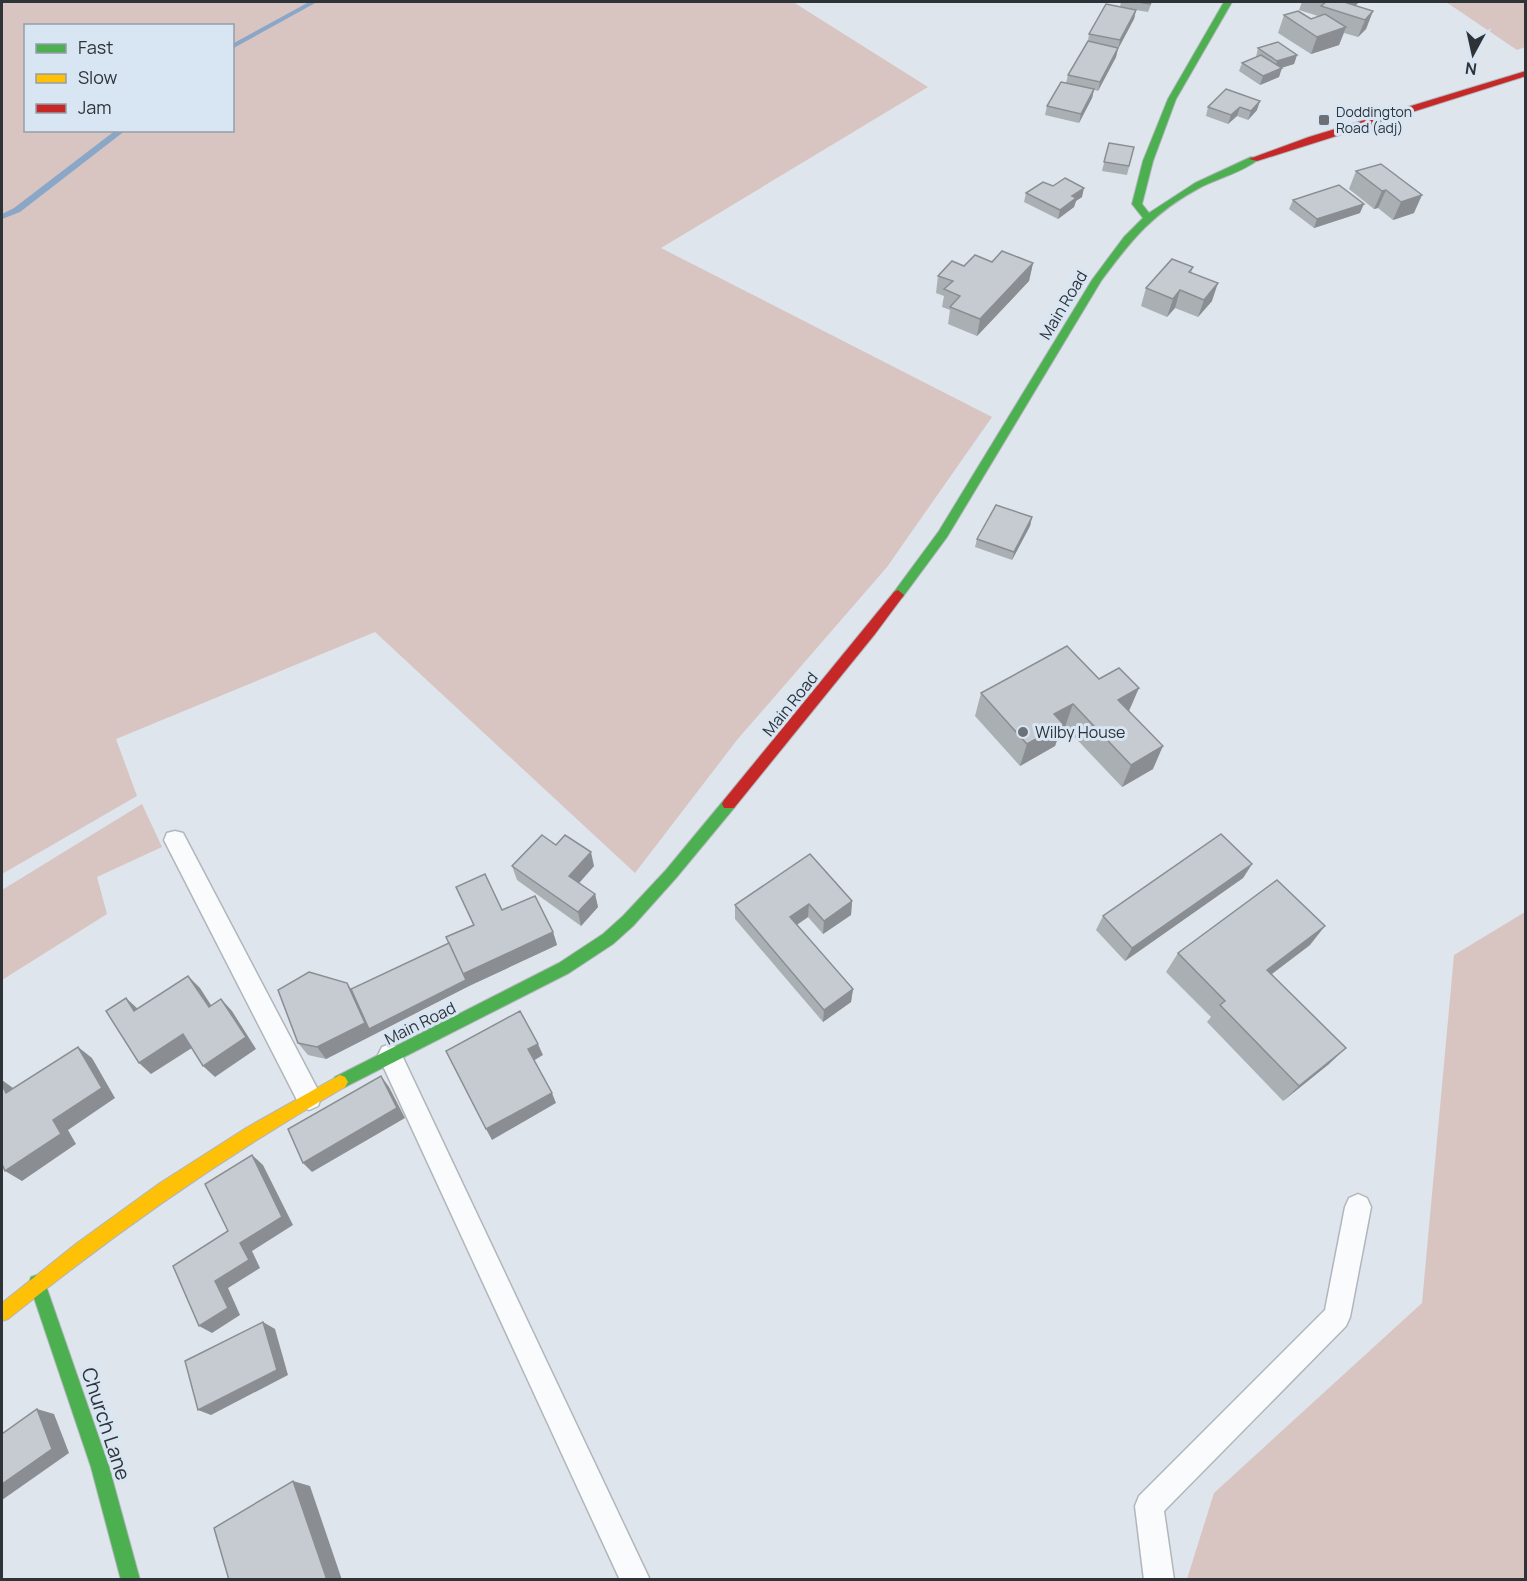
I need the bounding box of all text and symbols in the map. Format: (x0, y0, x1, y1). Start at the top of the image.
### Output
legend (24, 24, 234, 132)
north arrow (1443, 24, 1503, 84)
text: Fast (78, 35, 113, 59)
text: N (1464, 57, 1478, 81)
text: Slow (78, 65, 118, 89)
text: Jam (78, 95, 112, 119)
place label: Doddington Road (adj) (1336, 102, 1412, 137)
marker: Doddington Road (adj) (1317, 113, 1331, 127)
street label: Main Road (1034, 266, 1092, 344)
street label: Main Road (757, 667, 823, 741)
place label: Wilby House (1035, 721, 1125, 743)
marker: Wilby House (1016, 725, 1030, 739)
street label: Main Road (381, 996, 459, 1050)
street label: Church Lane (76, 1364, 137, 1484)

